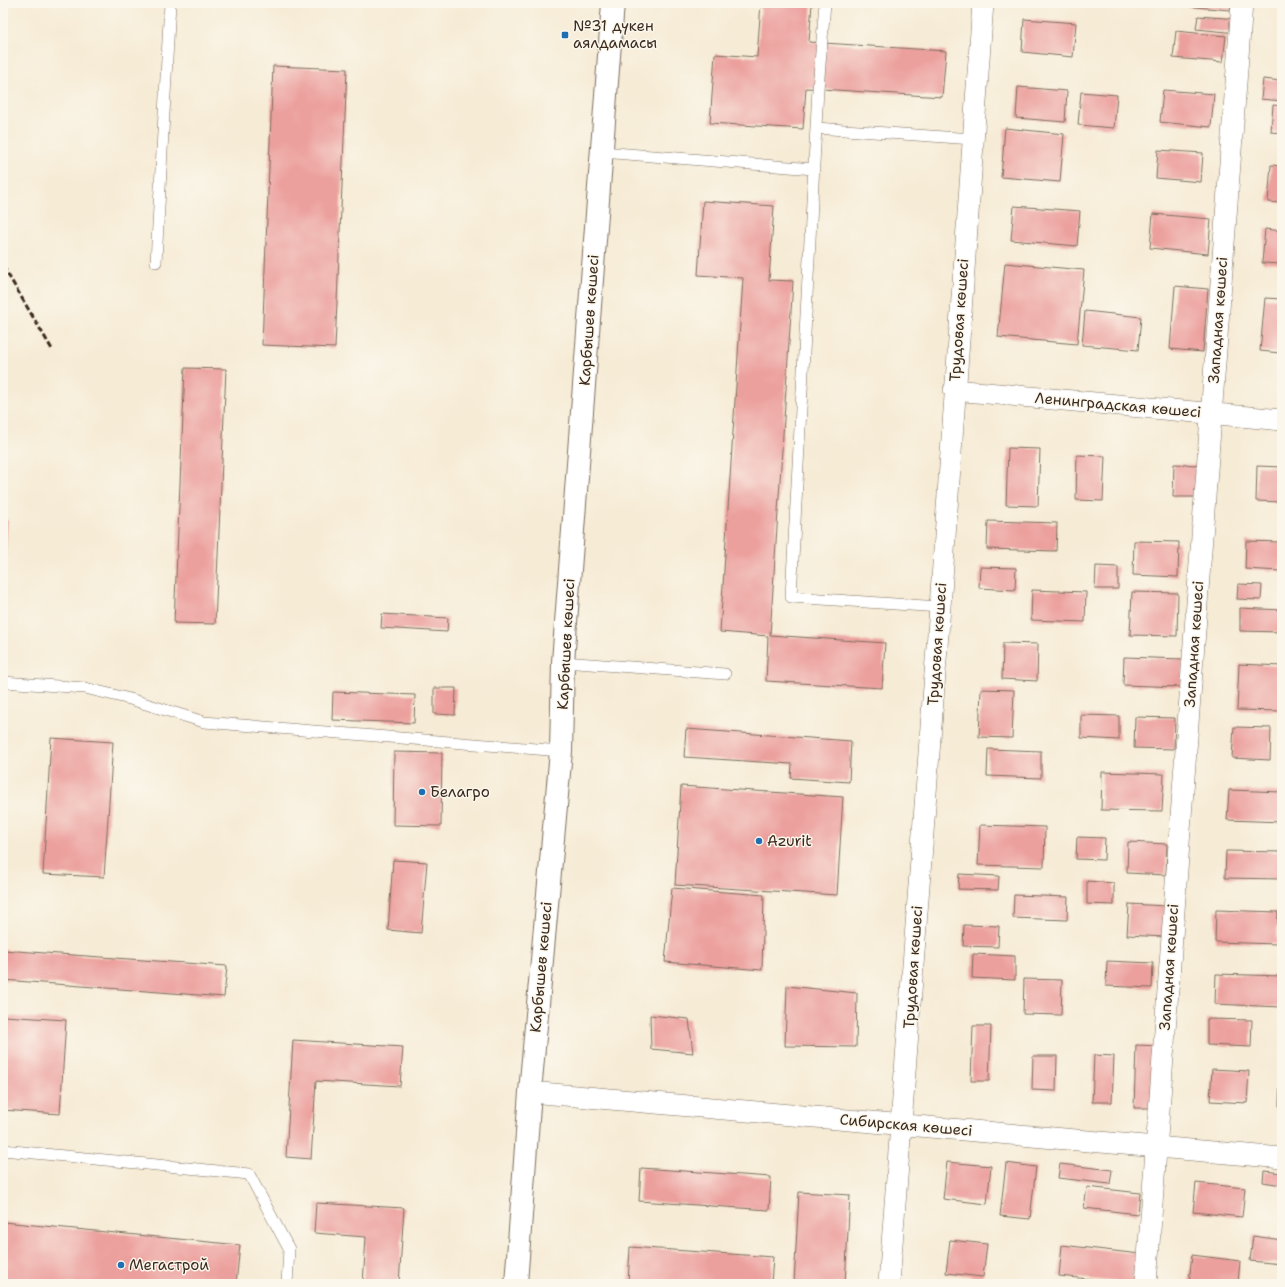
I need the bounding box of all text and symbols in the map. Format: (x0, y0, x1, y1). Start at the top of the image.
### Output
place label: №31 дүкен аялдамасы (573, 16, 657, 53)
marker: №31 дүкен аялдамасы (560, 30, 570, 40)
street label: Карбышев көшесі (574, 254, 604, 386)
street label: Западная көшесі (1204, 256, 1232, 384)
street label: Трудовая көшесі (945, 258, 973, 382)
street label: Ленинградская көшесі (1034, 388, 1202, 422)
street label: Карбышев көшесі (553, 578, 579, 710)
street label: Западная көшесі (1180, 580, 1208, 708)
street label: Трудовая көшесі (923, 582, 951, 706)
place label: Белагро (430, 782, 490, 802)
marker: Белагро (417, 787, 427, 797)
place label: Azurit (767, 831, 812, 851)
marker: Azurit (754, 836, 764, 846)
street label: Карбышев көшесі (525, 901, 557, 1033)
street label: Западная көшесі (1155, 903, 1183, 1031)
street label: Трудовая көшесі (899, 905, 927, 1029)
street label: Сибирская көшесі (839, 1109, 973, 1141)
place label: Мегастрой (129, 1255, 209, 1275)
marker: Мегастрой (116, 1260, 126, 1270)

